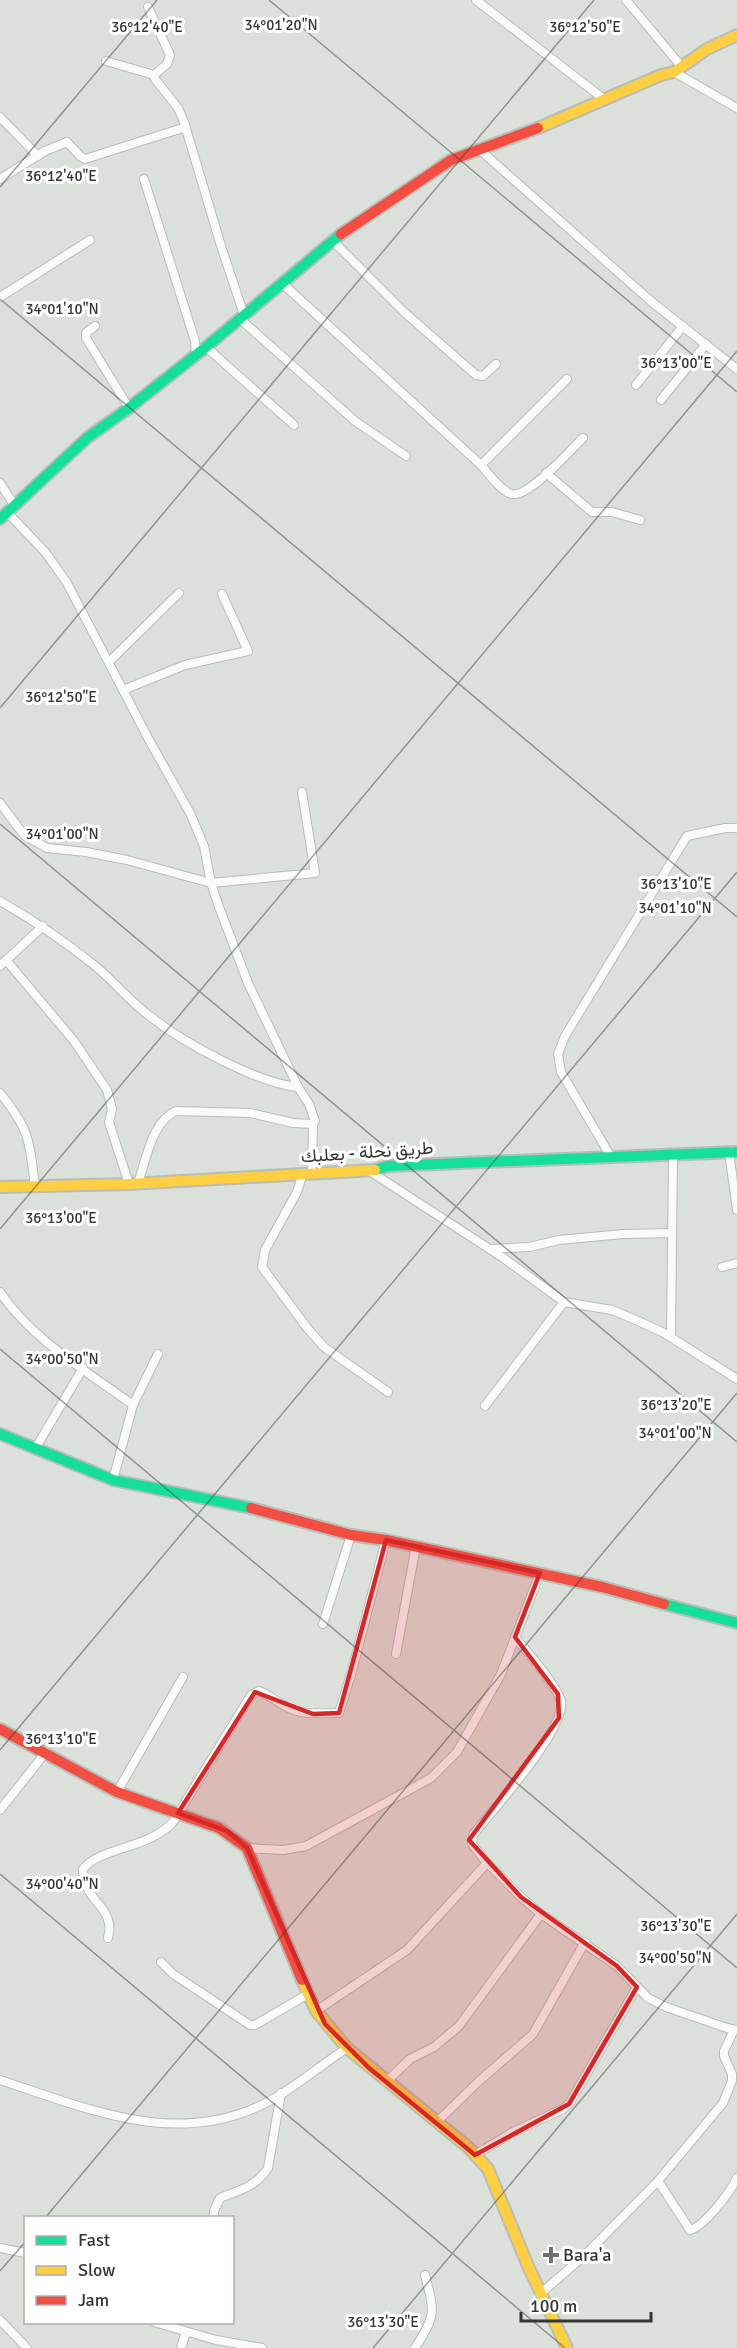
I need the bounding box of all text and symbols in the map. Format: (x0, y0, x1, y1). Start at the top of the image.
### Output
text: 34°01'20"N (244, 16, 318, 34)
text: 36°12'40"E (111, 18, 183, 36)
text: 36°12'50"E (549, 18, 621, 36)
text: 36°12'40"E (25, 167, 97, 185)
text: 34°01'10"N (25, 300, 99, 318)
text: 36°13'00"E (640, 354, 712, 372)
text: 36°12'50"E (25, 688, 97, 706)
text: 34°01'00"N (25, 825, 99, 843)
text: 36°13'10"E (640, 875, 712, 893)
text: 34°01'10"N (638, 899, 712, 917)
street label: طريق نحلة - بعلبك (300, 1136, 434, 1168)
text: 36°13'00"E (25, 1209, 97, 1227)
text: 34°00'50"N (25, 1350, 99, 1368)
text: 36°13'20"E (640, 1396, 712, 1414)
text: 34°01'00"N (638, 1424, 712, 1442)
text: 36°13'10"E (25, 1730, 97, 1748)
text: 34°00'40"N (25, 1875, 99, 1893)
text: 36°13'30"E (640, 1917, 712, 1935)
text: 34°00'50"N (638, 1949, 712, 1967)
legend (24, 2216, 234, 2324)
text: Fast (78, 2229, 110, 2251)
place label: Bara'a (563, 2244, 611, 2266)
marker: Bara'a (544, 2248, 558, 2262)
text: Slow (78, 2259, 115, 2281)
scale bar (521, 2285, 652, 2323)
text: Jam (78, 2289, 109, 2311)
text: 100 m (530, 2295, 577, 2317)
text: 36°13'30"E (347, 2313, 419, 2331)

